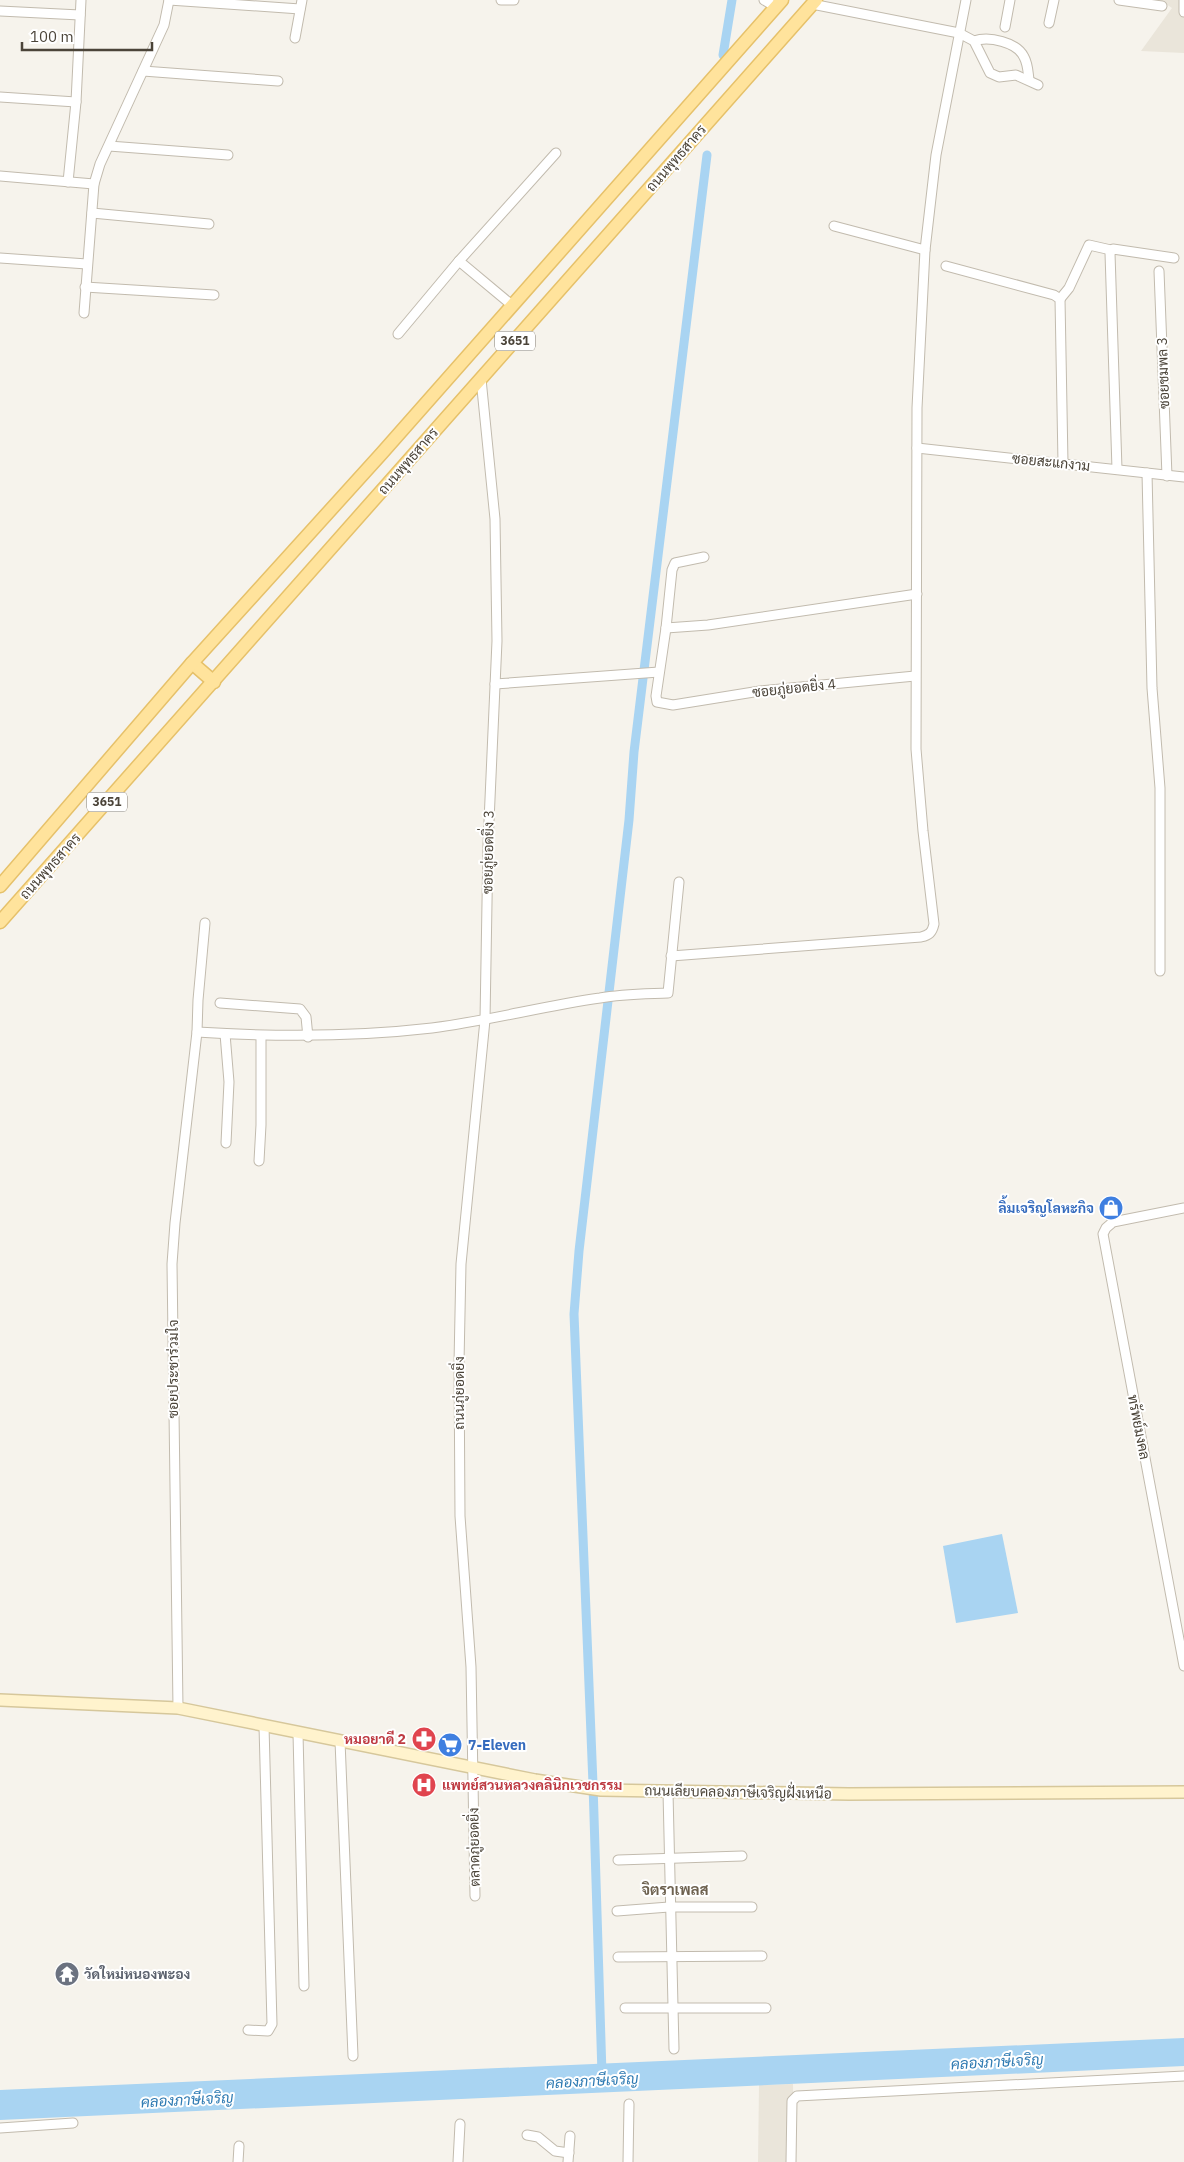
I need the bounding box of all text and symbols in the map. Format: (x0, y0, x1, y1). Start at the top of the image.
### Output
scale bar (22, 20, 152, 52)
text: 100 m (30, 27, 74, 46)
street label: ถนนพุทธสาคร (642, 121, 711, 196)
road number: 3651 (495, 332, 535, 351)
street label: ซอยชมพล 3 (1153, 337, 1173, 409)
street label: ถนนพุทธสาคร (374, 424, 443, 499)
street label: ซอยสะแกงาม (1011, 449, 1091, 475)
street label: ซอยภู่ยอดยิ่ง 4 (751, 672, 837, 702)
road number: 3651 (87, 792, 127, 812)
street label: ซอยภู่ยอดยิ่ง 3 (476, 810, 499, 894)
street label: ถนนพุทธสาคร (16, 829, 85, 904)
place label: ลิ้มเจริญโลหะกิจ (998, 1195, 1094, 1217)
shop icon: ลิ้มเจริญโลหะกิจ (1098, 1195, 1124, 1221)
street label: ซอยประชาร่วมใจ (164, 1319, 182, 1419)
street label: ถนนภู่ยอดยิ่ง (448, 1356, 469, 1430)
street label: ทรัพย์มงคล (1124, 1393, 1154, 1461)
pharmacy icon: หมอยาดี 2 (411, 1726, 437, 1752)
place label: หมอยาดี 2 (344, 1730, 406, 1748)
supermarket icon: 7-Eleven (437, 1732, 463, 1758)
place label: 7-Eleven (468, 1736, 526, 1754)
hospital icon: แพทย์สวนหลวงคลินิกเวชกรรม (411, 1772, 437, 1798)
place label: แพทย์สวนหลวงคลินิกเวชกรรม (442, 1776, 622, 1794)
street label: ถนนเลียบคลองภาษีเจริญฝั่งเหนือ (644, 1779, 832, 1803)
street label: ตลาดภู่ยอดยิ่ง (462, 1807, 485, 1887)
district label: จิตราเพลส (641, 1880, 709, 1899)
temple icon: วัดใหม่หนองพะอง (54, 1961, 80, 1987)
place label: วัดใหม่หนองพะอง (84, 1965, 190, 1983)
water label: คลองภาษีเจริญ (950, 2050, 1044, 2073)
water label: คลองภาษีเจริญ (545, 2069, 639, 2092)
water label: คลองภาษีเจริญ (140, 2088, 234, 2111)

